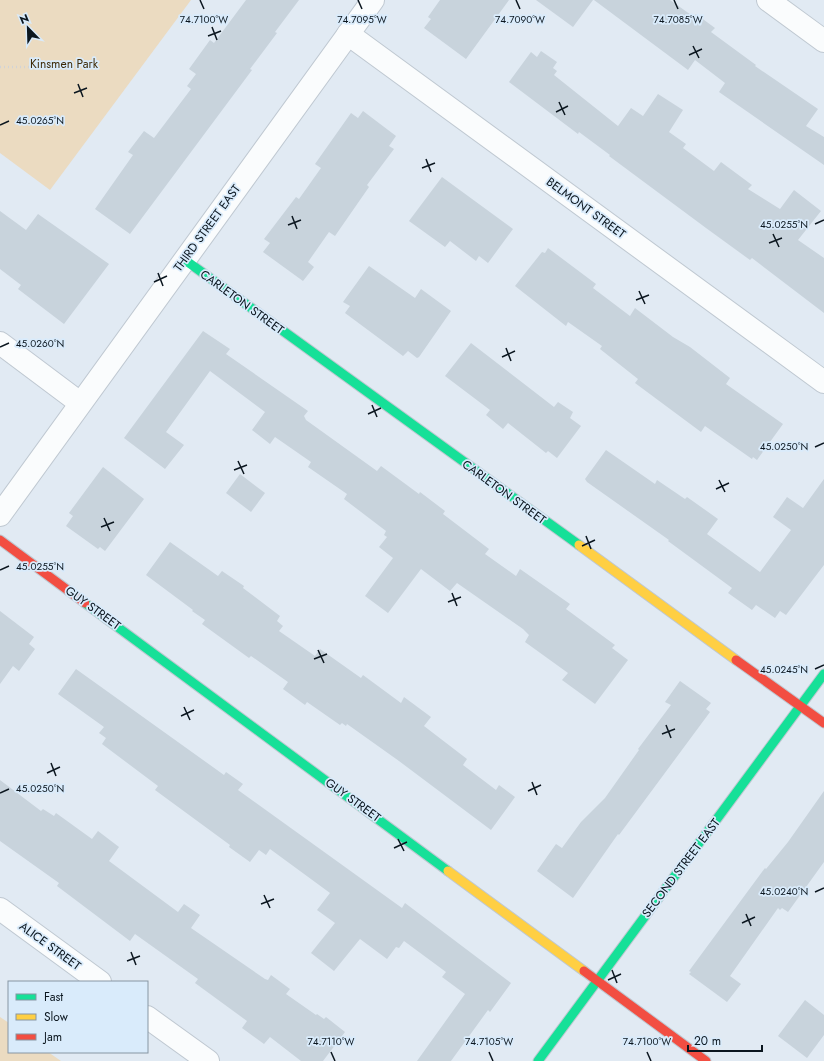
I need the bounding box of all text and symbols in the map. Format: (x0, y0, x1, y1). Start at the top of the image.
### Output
north arrow (8, 8, 48, 48)
text: N (17, 10, 31, 28)
text: 74.7100°W (180, 12, 228, 27)
text: 74.7095°W (337, 12, 387, 27)
text: 74.7090°W (495, 12, 545, 27)
text: 74.7085°W (653, 12, 703, 27)
park label: Kinsmen Park (30, 55, 99, 73)
text: 45.0265°N (16, 113, 64, 128)
street label: BELMONT STREET (543, 173, 630, 243)
street label: THIRD STREET EAST (169, 180, 245, 275)
text: 45.0255°N (760, 217, 808, 232)
street label: CARLETON STREET (196, 265, 288, 339)
text: 45.0260°N (16, 336, 64, 351)
text: 45.0250°N (760, 439, 808, 454)
street label: CARLETON STREET (458, 455, 550, 529)
text: 45.0255°N (16, 559, 64, 574)
street label: GUY STREET (61, 582, 125, 635)
text: 45.0245°N (760, 662, 808, 677)
street label: GUY STREET (321, 774, 385, 827)
text: 45.0250°N (16, 781, 64, 796)
street label: SECOND STREET EAST (638, 814, 725, 921)
text: 45.0240°N (760, 884, 808, 899)
street label: ALICE STREET (15, 917, 85, 975)
legend (8, 981, 148, 1053)
text: Fast (44, 988, 63, 1006)
text: Slow (44, 1008, 69, 1026)
scale bar (688, 1027, 762, 1053)
text: Jam (42, 1028, 62, 1046)
text: 20 m (694, 1032, 721, 1050)
text: 74.7110°W (307, 1034, 355, 1049)
text: 74.7105°W (465, 1034, 513, 1049)
text: 74.7100°W (623, 1034, 671, 1049)

